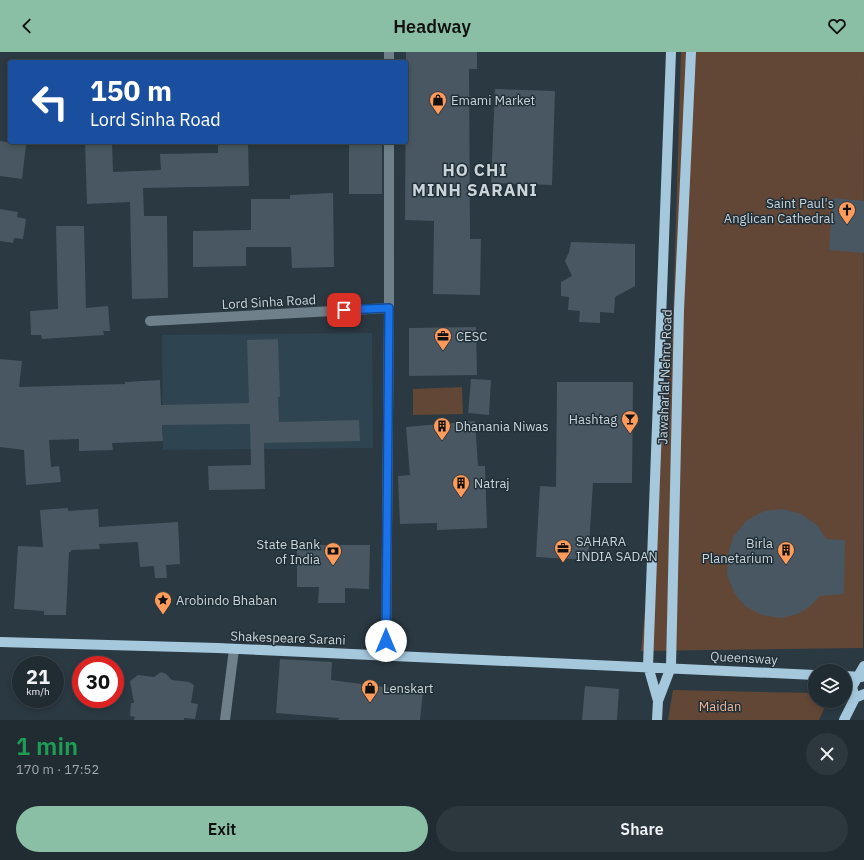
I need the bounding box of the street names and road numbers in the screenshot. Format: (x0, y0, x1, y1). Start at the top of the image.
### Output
street label: Lord Sinha Road (221, 291, 317, 313)
street label: Jawaharlal Nehru Road (654, 309, 676, 445)
street label: Shakespeare Sarani (230, 627, 346, 649)
street label: Queensway (710, 648, 779, 668)

